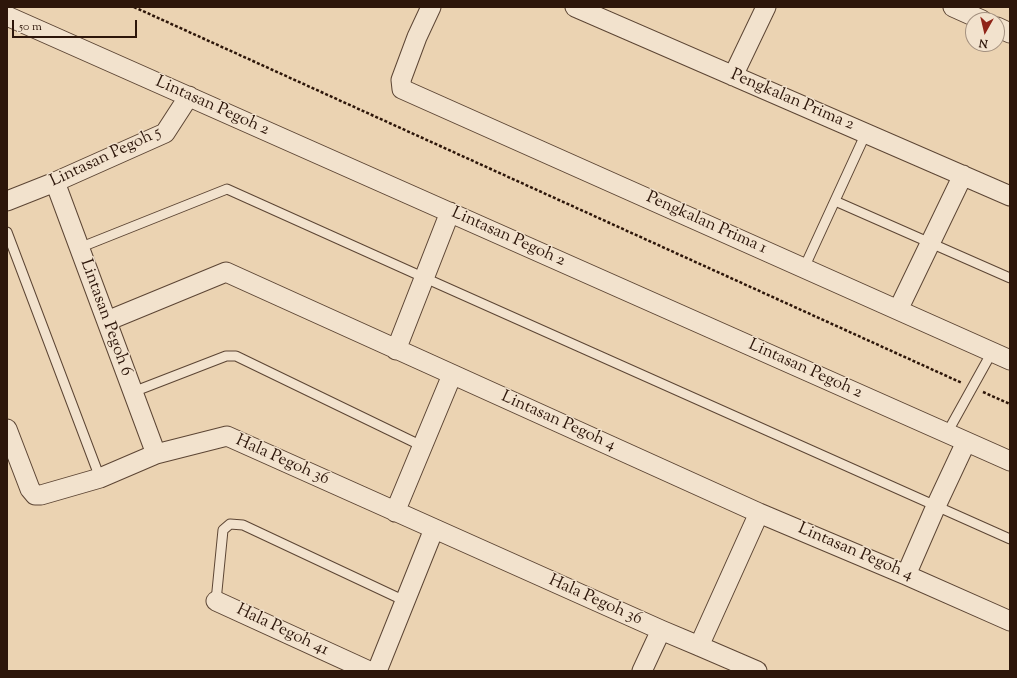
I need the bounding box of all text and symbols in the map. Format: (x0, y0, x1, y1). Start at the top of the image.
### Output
scale bar (14, 12, 139, 38)
north arrow (965, 12, 1005, 52)
text: 50 m (19, 18, 42, 36)
text: N (978, 34, 989, 51)
street label: Pengkalan Prima 2 (727, 66, 857, 136)
street label: Lintasan Pegoh 2 (152, 73, 272, 141)
street label: Lintasan Pegoh 5 (47, 123, 165, 193)
street label: Pengkalan Prima 1 (642, 188, 770, 260)
street label: Lintasan Pegoh 2 (448, 204, 568, 272)
street label: Lintasan Pegoh 6 (74, 257, 136, 379)
street label: Lintasan Pegoh 2 (745, 336, 865, 404)
street label: Lintasan Pegoh 4 (498, 388, 618, 456)
street label: Hala Pegoh 36 (232, 431, 332, 491)
street label: Lintasan Pegoh 4 (794, 520, 916, 586)
street label: Hala Pegoh 36 (545, 571, 645, 631)
street label: Hala Pegoh 41 (233, 601, 331, 661)

